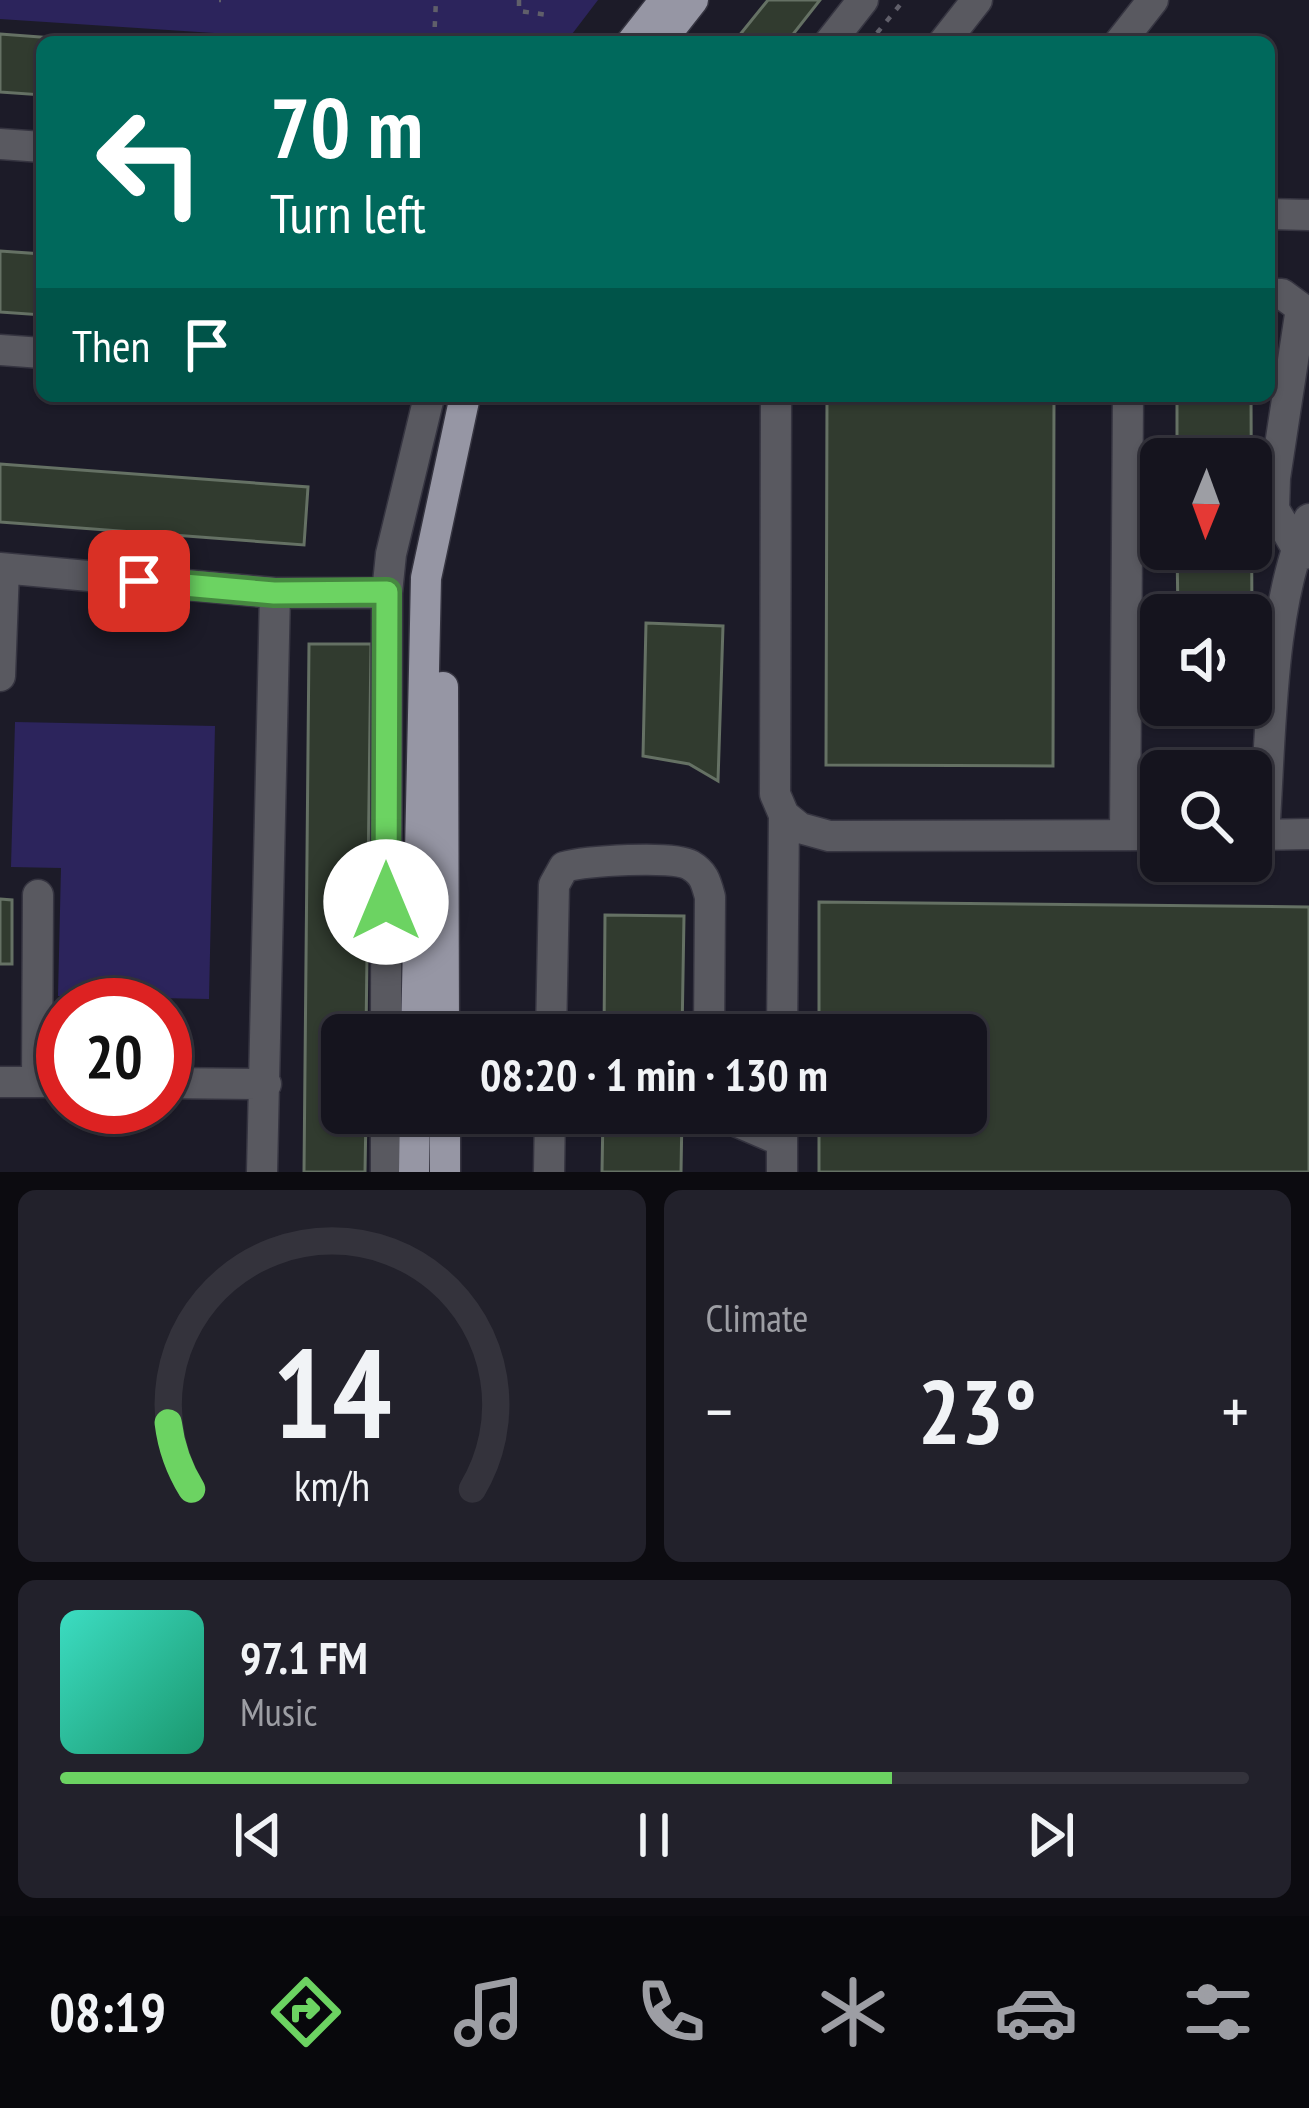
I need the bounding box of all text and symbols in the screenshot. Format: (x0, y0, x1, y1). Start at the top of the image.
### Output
text: 70 m (270, 72, 423, 181)
icon: left (72, 84, 228, 240)
text: Turn left (270, 178, 426, 248)
icon: arrive (174, 312, 240, 378)
text: Then (72, 316, 150, 374)
north arrow (1140, 438, 1272, 570)
map controls (1140, 438, 1272, 882)
pin (88, 530, 190, 632)
icon: arrive (106, 548, 172, 614)
button: sound (1140, 594, 1272, 726)
button: search (1140, 750, 1272, 882)
position arrow (323, 839, 449, 965)
speed limit sign: 20 (36, 978, 192, 1134)
text: 08:20 · 1 min · 130 m (480, 1045, 828, 1103)
text: Climate (706, 1292, 808, 1343)
text: 14 (272, 1311, 391, 1472)
text: 23° (918, 1352, 1037, 1469)
text: − (706, 1368, 733, 1453)
text: + (1222, 1368, 1249, 1453)
text: km/h (294, 1457, 370, 1513)
text: 97.1 FM (240, 1628, 368, 1686)
text: Music (240, 1686, 317, 1737)
icon: previous (225, 1802, 291, 1868)
icon: pause (621, 1802, 687, 1868)
icon: next (1018, 1802, 1084, 1868)
icon: directions (264, 1970, 348, 2054)
icon: music (447, 1970, 531, 2054)
icon: phone (629, 1970, 713, 2054)
icon: climate (811, 1970, 895, 2054)
icon: car (994, 1970, 1078, 2054)
icon: filters (1176, 1970, 1260, 2054)
text: 08:19 (49, 1977, 166, 2047)

